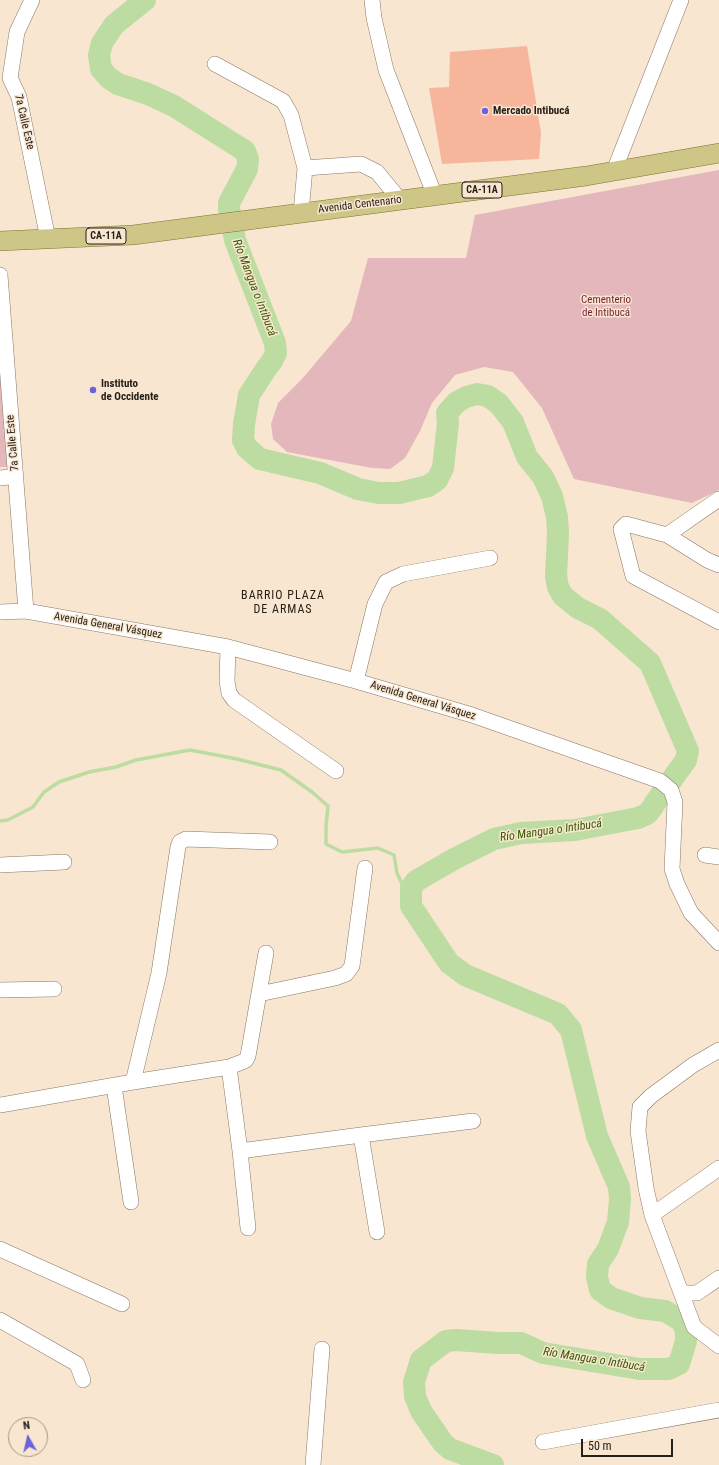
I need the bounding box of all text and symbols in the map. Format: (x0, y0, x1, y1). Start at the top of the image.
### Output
street label: 7a Calle Este (11, 93, 37, 151)
place label: Mercado Intibucá (493, 104, 569, 118)
marker: Mercado Intibucá (480, 106, 490, 116)
road number: CA-11A (462, 182, 502, 198)
street label: Avenida Centenario (317, 193, 403, 217)
road number: CA-11A (86, 228, 126, 244)
water label: Río Mangua o Intibucá (229, 237, 279, 339)
park label: Cementerio de Intibucá (581, 293, 631, 319)
place label: Instituto de Occidente (101, 377, 159, 403)
marker: Instituto de Occidente (88, 385, 98, 395)
street label: 7a Calle Este (4, 414, 22, 472)
district label: BARRIO PLAZA DE ARMAS (241, 589, 325, 617)
street label: Avenida General Vásquez (53, 610, 163, 642)
street label: Avenida General Vásquez (369, 679, 477, 723)
water label: Río Mangua o Intibucá (499, 817, 603, 845)
water label: Río Mangua o Intibucá (542, 1345, 646, 1375)
north arrow (8, 1417, 48, 1457)
text: N (22, 1419, 31, 1433)
scale bar (583, 1431, 675, 1457)
text: 50 m (588, 1439, 612, 1453)

